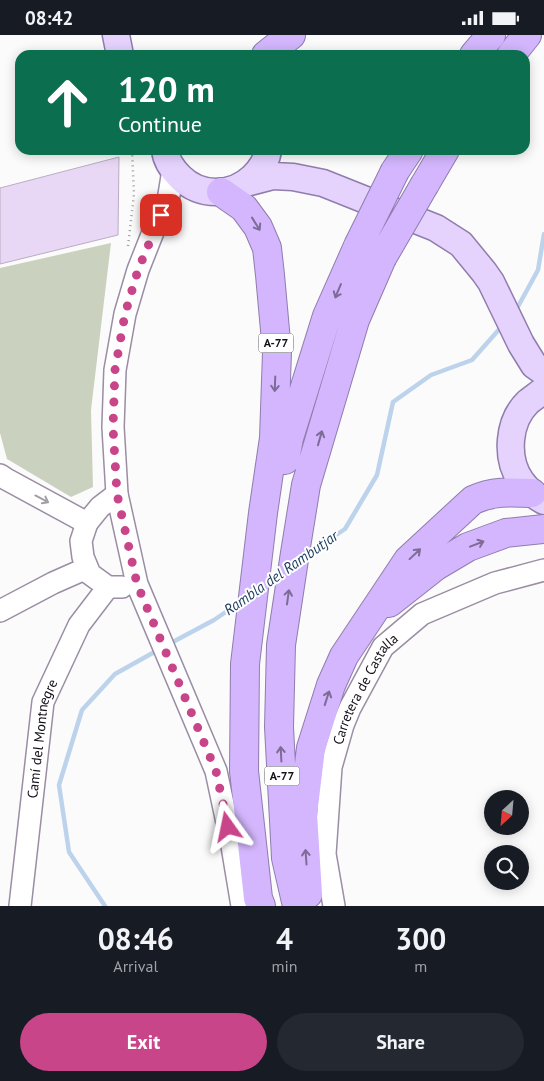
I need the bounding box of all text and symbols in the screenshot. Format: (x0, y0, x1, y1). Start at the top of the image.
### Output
text: 08:42 (25, 6, 73, 30)
text: 120 m (118, 66, 215, 112)
icon: ahead (35, 70, 100, 135)
text: Continue (118, 110, 202, 138)
pin (140, 194, 182, 236)
icon: arrive (147, 201, 175, 229)
one-way arrow (251, 217, 261, 231)
one-way arrow (333, 283, 343, 298)
road number: A-77 (258, 333, 294, 353)
one-way arrow (271, 376, 280, 392)
one-way arrow (315, 430, 325, 446)
one-way arrow (35, 494, 50, 504)
water label: Rambla del Rambutjar (220, 525, 342, 619)
one-way arrow (469, 539, 485, 548)
one-way arrow (409, 548, 421, 560)
one-way arrow (284, 589, 294, 605)
street label: Carretera de Castalla (329, 629, 402, 747)
street label: Camí del Montnegre (23, 676, 61, 799)
one-way arrow (323, 690, 333, 706)
one-way arrow (276, 746, 285, 762)
road number: A-77 (264, 766, 300, 785)
north arrow (484, 790, 529, 835)
map controls (484, 790, 529, 890)
position arrow (201, 800, 253, 852)
button: search (484, 845, 529, 890)
one-way arrow (301, 850, 310, 866)
text: 08:46 (98, 919, 174, 958)
text: 4 (276, 919, 293, 958)
text: 300 (395, 919, 446, 958)
text: Arrival (113, 956, 158, 976)
text: min (272, 956, 298, 976)
text: m (414, 956, 427, 976)
button: Exit (20, 1013, 267, 1071)
button: Share (277, 1013, 524, 1071)

